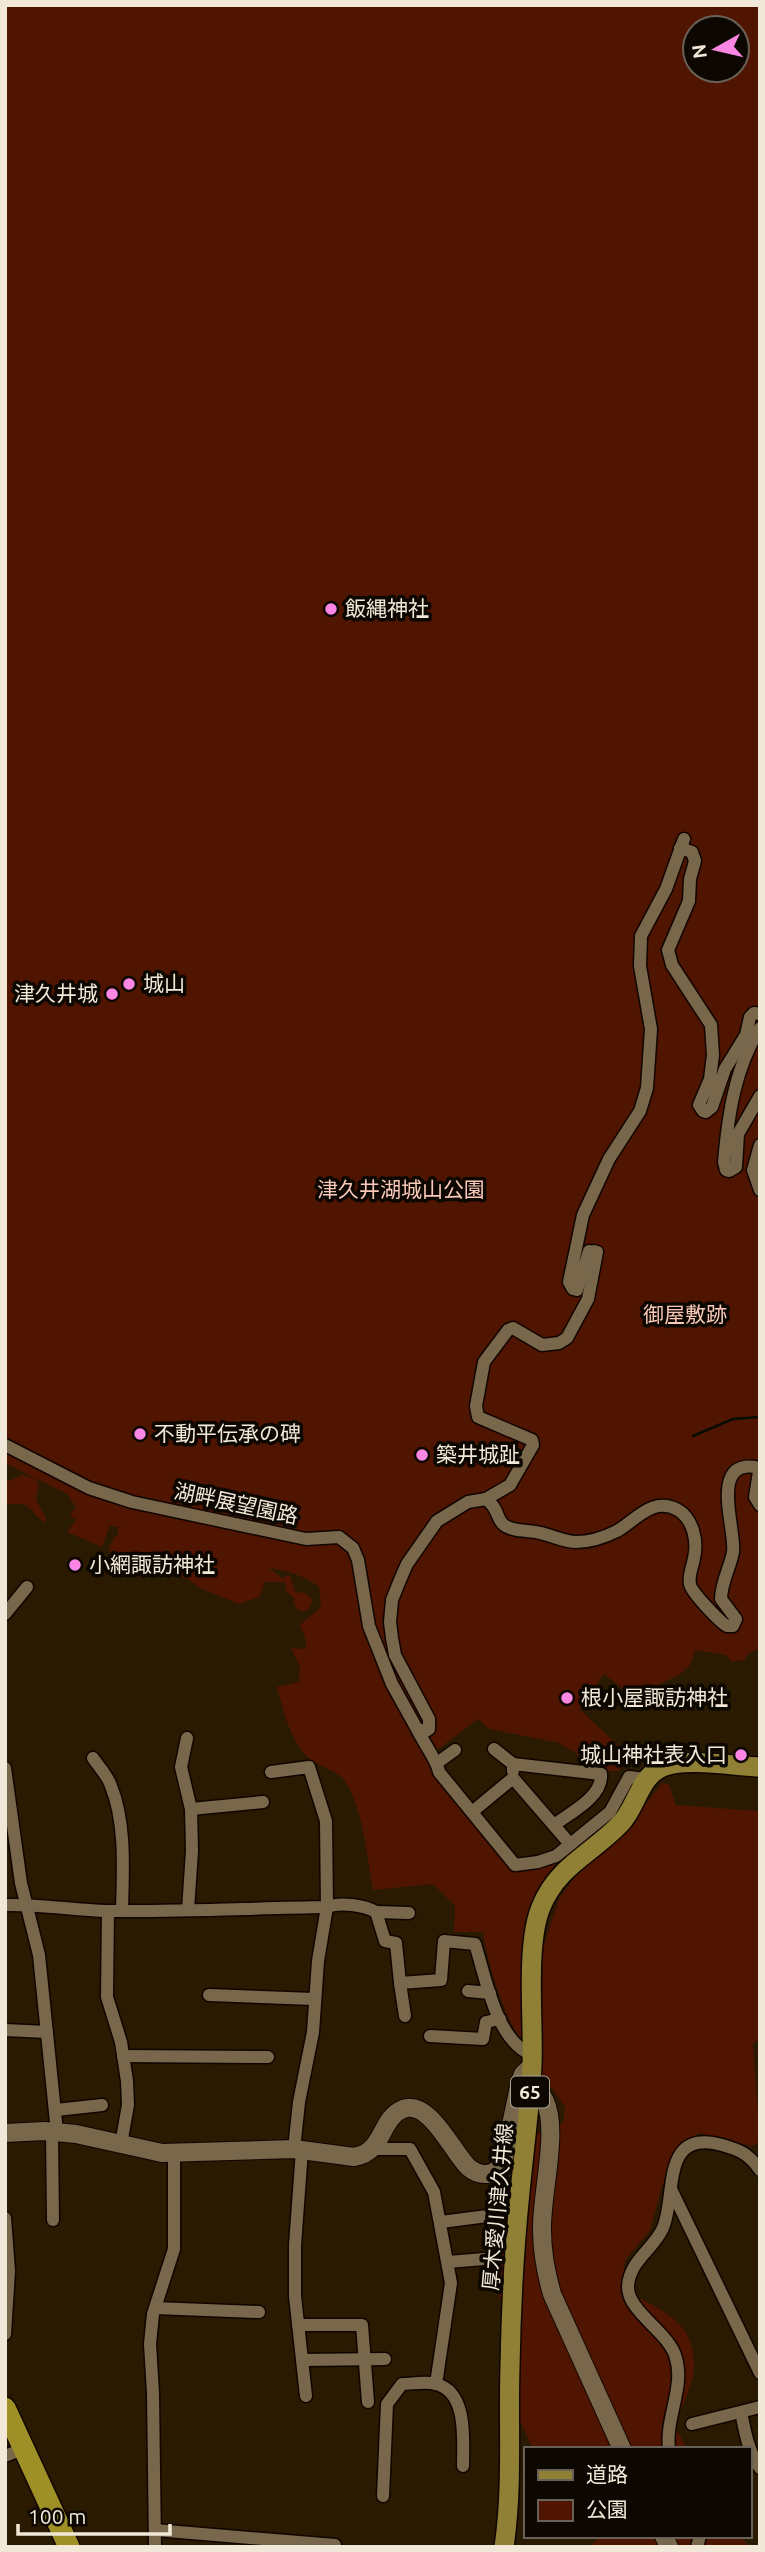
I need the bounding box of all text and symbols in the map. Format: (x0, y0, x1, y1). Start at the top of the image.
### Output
north arrow (681, 14, 751, 84)
text: N (687, 43, 711, 60)
place label: 飯縄神社 (345, 596, 429, 620)
marker: 飯縄神社 (323, 601, 339, 617)
place label: 城山 (143, 971, 185, 995)
marker: 城山 (121, 976, 137, 992)
place label: 津久井城 (14, 981, 98, 1005)
marker: 津久井城 (104, 986, 120, 1002)
park label: 津久井湖城山公園 (317, 1177, 485, 1201)
park label: 御屋敷跡 (643, 1302, 727, 1326)
place label: 不動平伝承の碑 (154, 1421, 301, 1445)
marker: 不動平伝承の碑 (132, 1426, 148, 1442)
place label: 築井城趾 (436, 1442, 520, 1466)
marker: 築井城趾 (414, 1447, 430, 1463)
street label: 湖畔展望園路 (172, 1478, 300, 1528)
place label: 小網諏訪神社 (89, 1552, 215, 1576)
marker: 小網諏訪神社 (67, 1557, 83, 1573)
place label: 根小屋諏訪神社 (581, 1685, 728, 1709)
marker: 根小屋諏訪神社 (559, 1690, 575, 1706)
place label: 城山神社表入口 (580, 1742, 727, 1766)
marker: 城山神社表入口 (733, 1747, 749, 1763)
road number: 65 (511, 2076, 549, 2108)
street label: 厚木愛川津久井線 (478, 2122, 516, 2292)
legend (524, 2447, 751, 2538)
text: 道路 (586, 2462, 628, 2486)
scale bar (18, 2492, 170, 2536)
text: 公園 (586, 2497, 628, 2521)
text: 100 m (28, 2504, 86, 2528)

